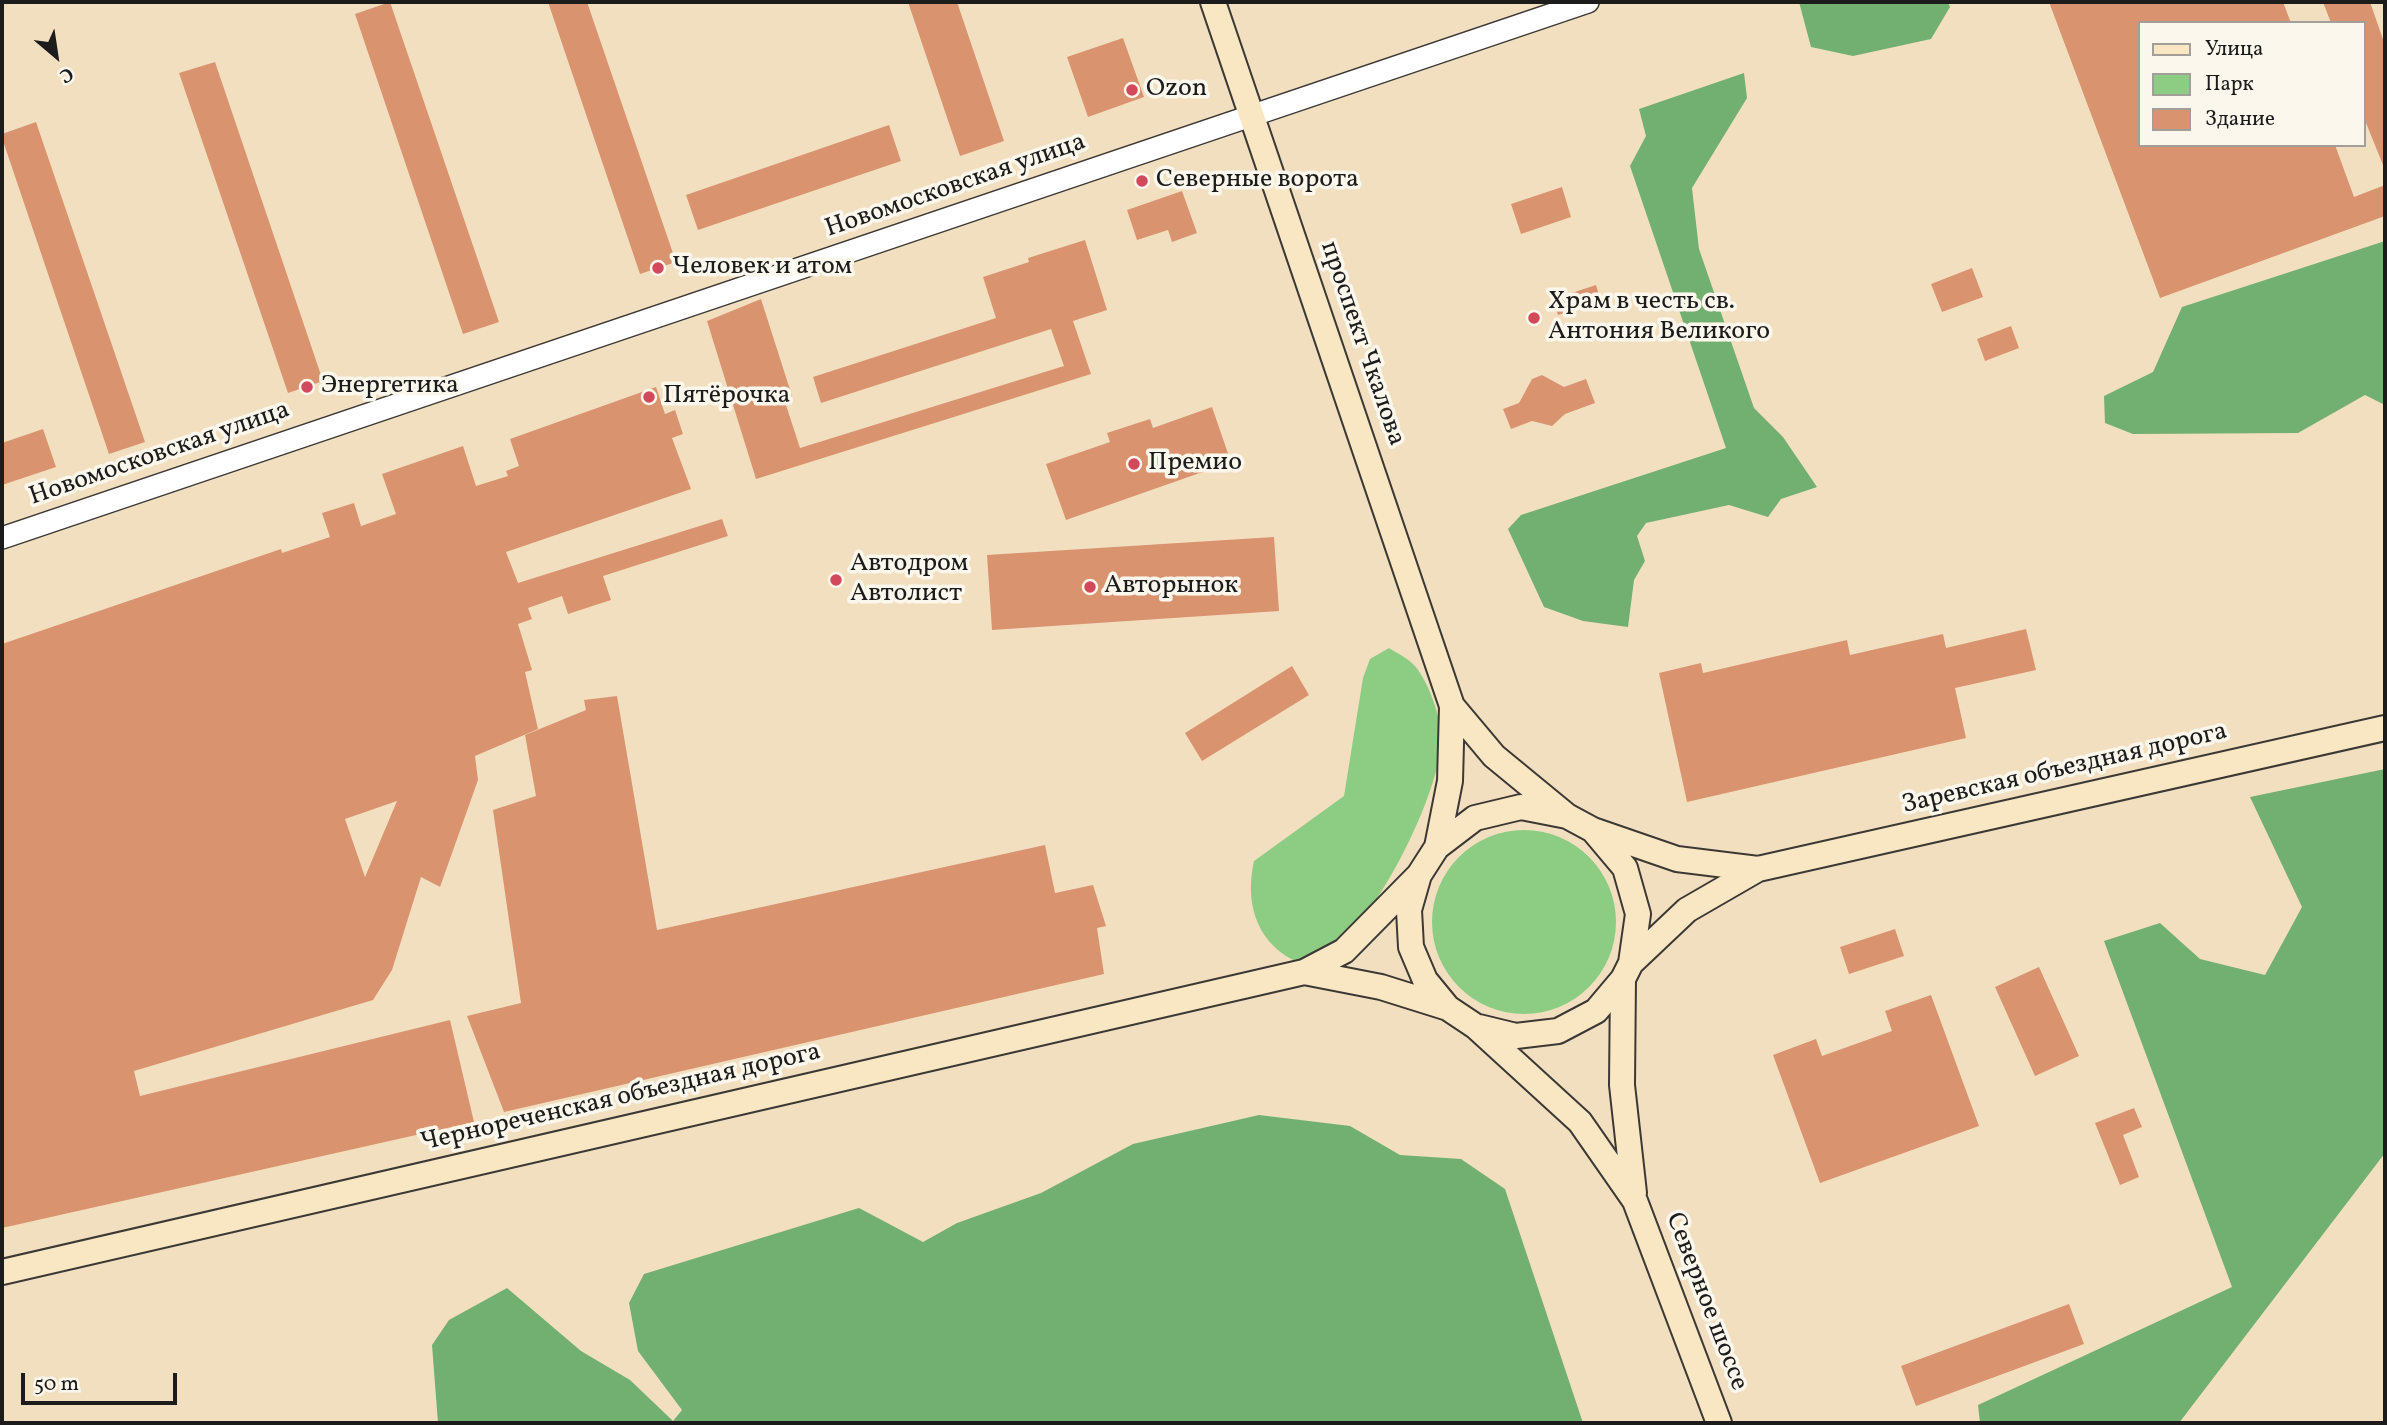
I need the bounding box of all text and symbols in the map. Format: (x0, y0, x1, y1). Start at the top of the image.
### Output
north arrow (21, 21, 91, 91)
legend (2138, 21, 2366, 147)
text: Улица (2205, 35, 2263, 64)
text: С (55, 60, 78, 89)
text: Парк (2205, 70, 2254, 99)
place label: Ozon (1146, 74, 1207, 106)
marker: Ozon (1124, 82, 1140, 98)
text: Здание (2205, 105, 2275, 134)
street label: Новомосковская улица (822, 128, 1090, 246)
place label: Северные ворота (1156, 165, 1359, 197)
marker: Северные ворота (1134, 173, 1150, 189)
street label: проспект Чкалова (1311, 238, 1411, 450)
place label: Человек и атом (672, 252, 852, 284)
marker: Человек и атом (650, 260, 666, 276)
place label: Храм в честь св. Антония Великого (1548, 287, 1770, 348)
marker: Храм в честь св. Антония Великого (1526, 310, 1542, 326)
place label: Энергетика (321, 371, 459, 403)
marker: Энергетика (299, 379, 315, 395)
place label: Пятёрочка (663, 381, 791, 413)
marker: Пятёрочка (641, 389, 657, 405)
street label: Новомосковская улица (26, 396, 294, 514)
place label: Премио (1148, 448, 1242, 480)
marker: Премио (1126, 456, 1142, 472)
place label: Автодром Автолист (850, 549, 968, 610)
place label: Авторынок (1104, 571, 1238, 603)
marker: Автодром Автолист (828, 572, 844, 588)
marker: Авторынок (1082, 579, 1098, 595)
street label: Заревская объездная дорога (1899, 717, 2231, 823)
street label: Чернореченская объездная дорога (418, 1038, 824, 1160)
street label: Северное шоссе (1657, 1209, 1753, 1395)
scale bar (24, 1358, 180, 1402)
text: 50 m (34, 1370, 79, 1399)

